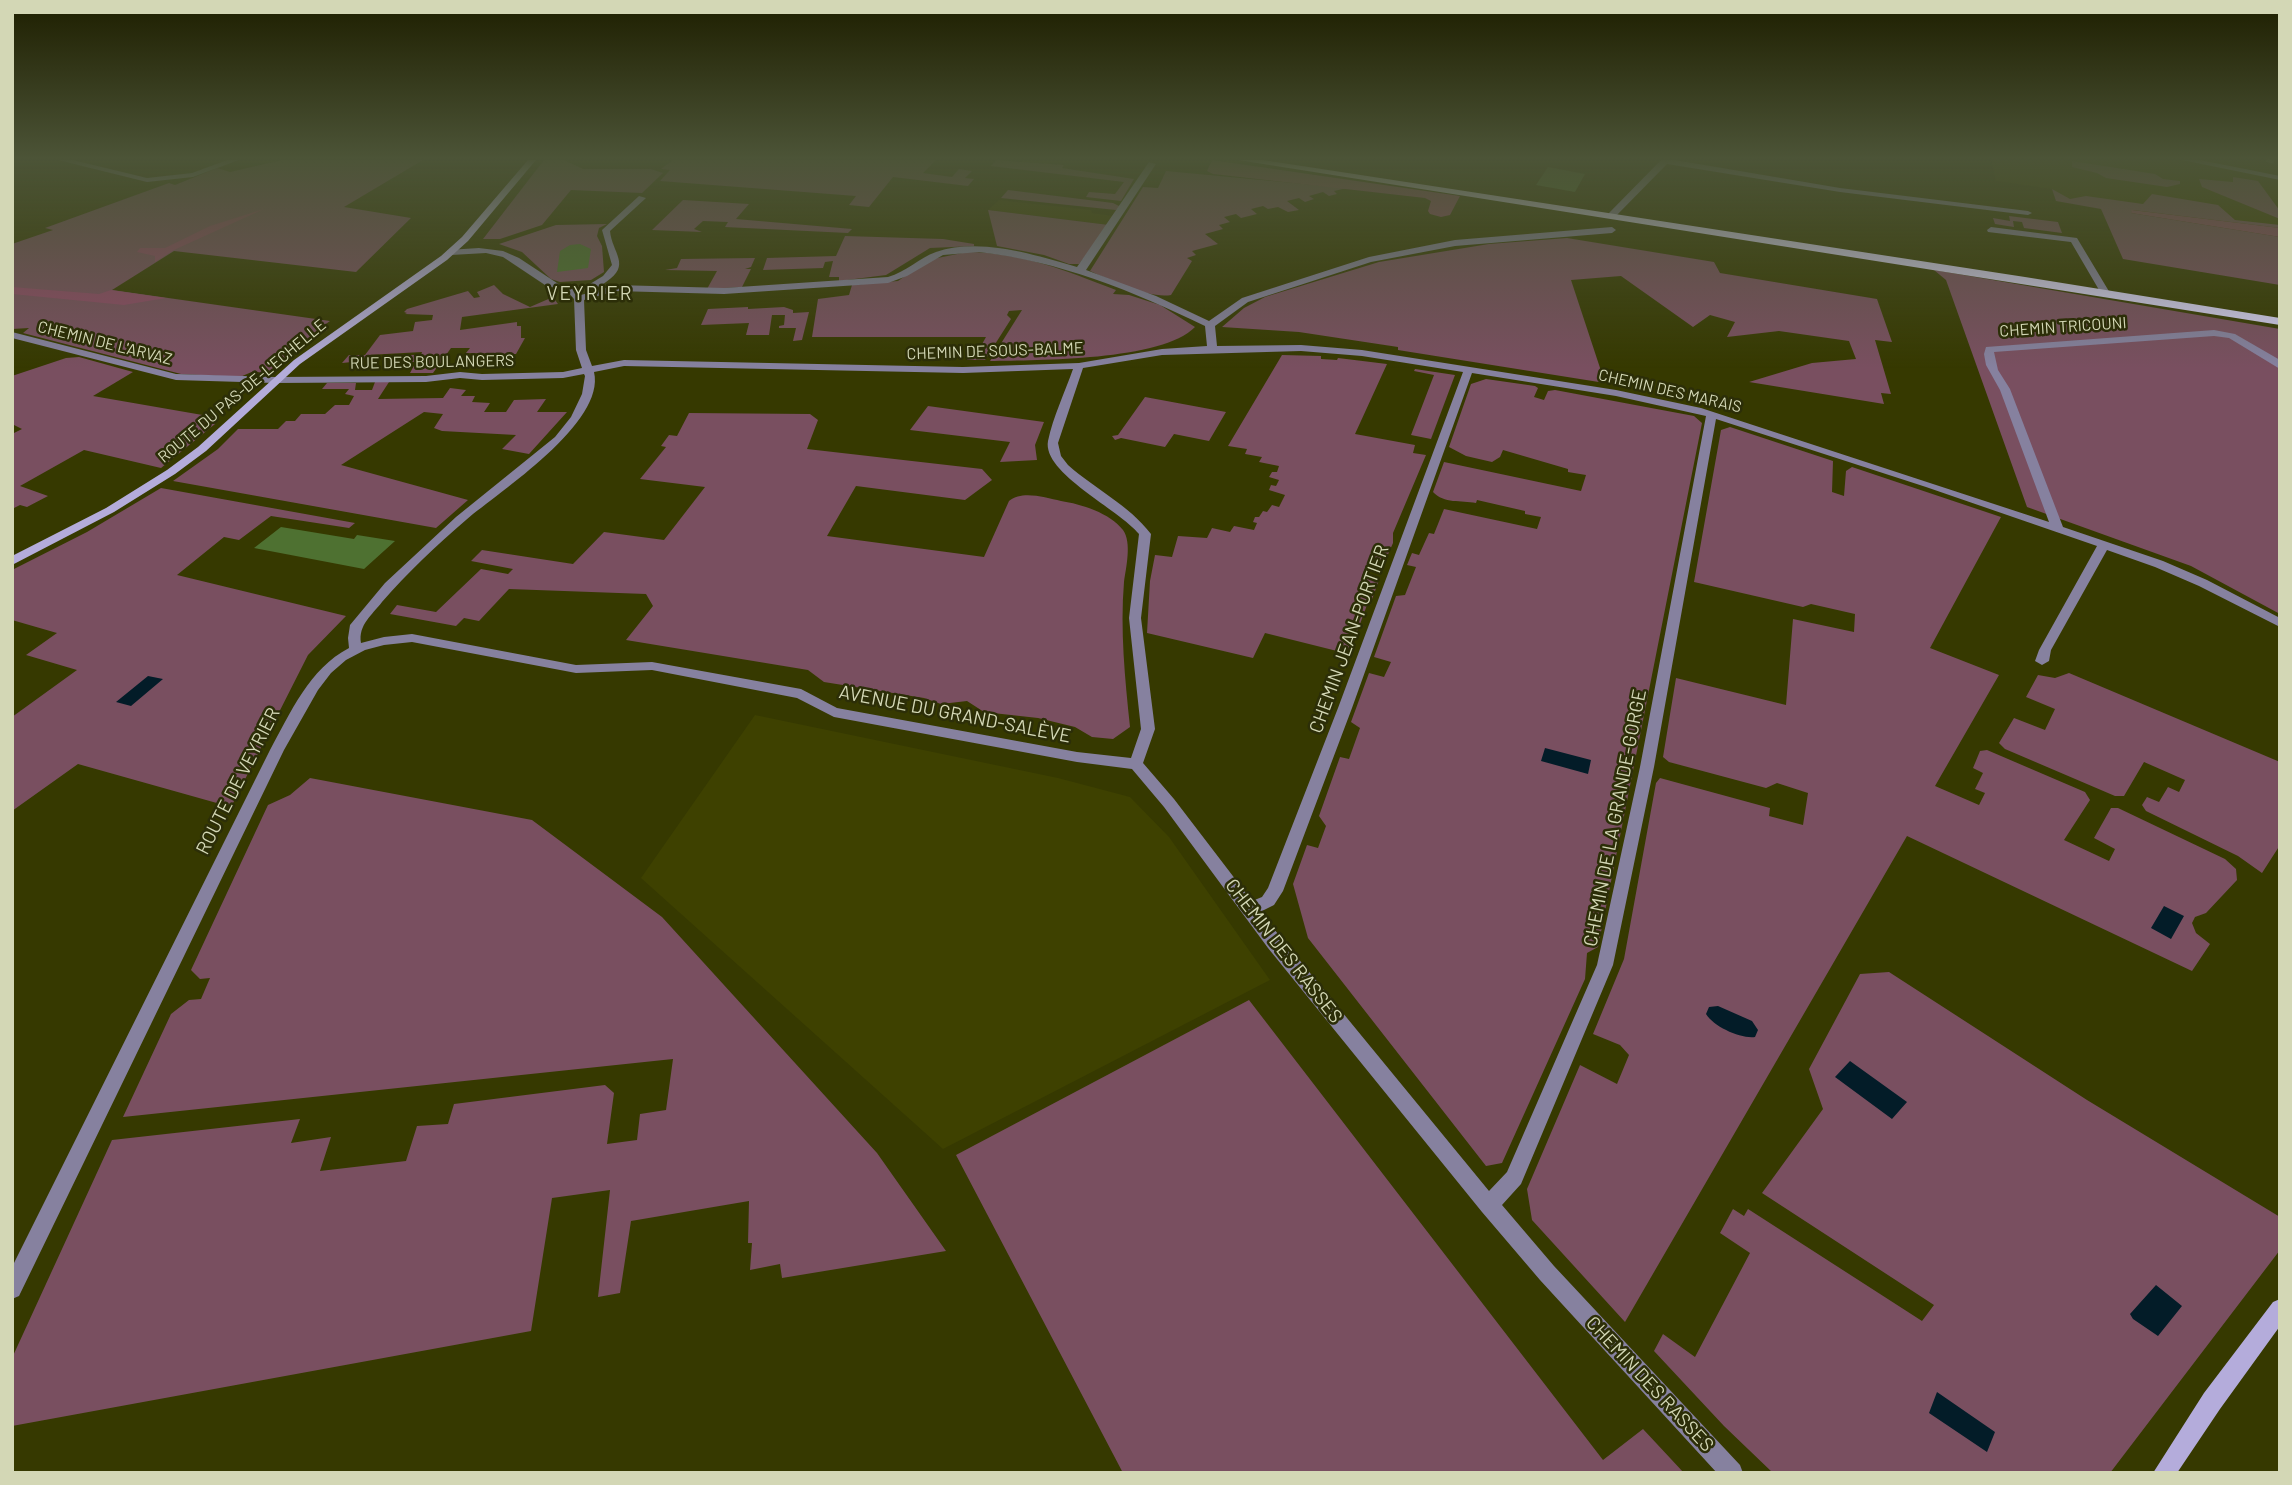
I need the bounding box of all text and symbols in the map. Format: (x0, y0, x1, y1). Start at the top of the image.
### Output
district label: VEYRIER (547, 283, 633, 305)
street label: CHEMIN TRICOUNI (1999, 313, 2127, 341)
street label: ROUTE DU PAS-DE-L'ECHELLE (154, 315, 330, 467)
street label: CHEMIN DE L'ARVAZ (36, 317, 174, 369)
street label: CHEMIN DE SOUS-BALME (906, 338, 1084, 364)
street label: RUE DES BOULANGERS (350, 351, 514, 373)
street label: CHEMIN DES MARAIS (1597, 365, 1743, 417)
street label: CHEMIN JEAN-PORTIER (1304, 542, 1394, 736)
street label: AVENUE DU GRAND-SALÈVE (837, 680, 1073, 748)
street label: CHEMIN DE LA GRANDE-GORGE (1579, 687, 1651, 949)
street label: ROUTE DE VEYRIER (191, 704, 285, 858)
street label: CHEMIN DES RASSES (1221, 874, 1347, 1028)
street label: CHEMIN DES RASSES (1581, 1312, 1719, 1456)

